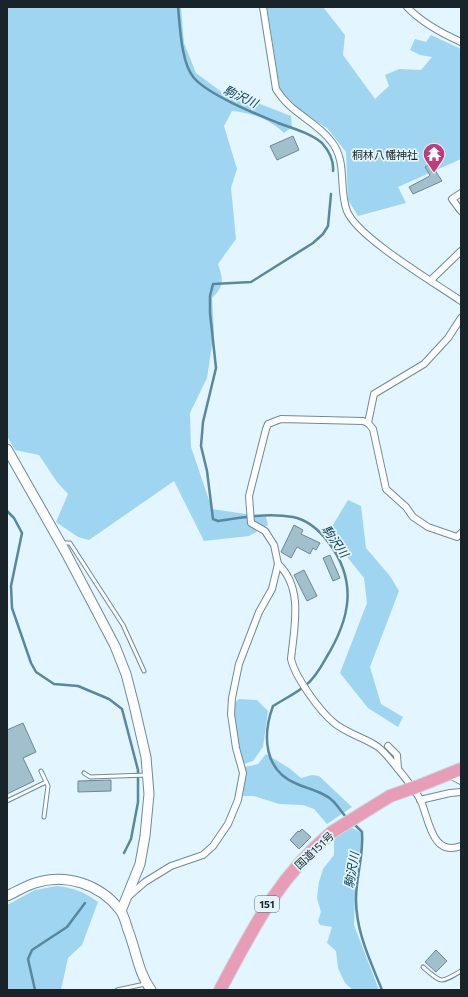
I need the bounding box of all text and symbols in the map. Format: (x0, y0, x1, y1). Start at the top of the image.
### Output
water label: 駒沢川 (222, 82, 262, 111)
temple icon: 桐林八幡神社 (421, 141, 447, 174)
place label: 桐林八幡神社 (352, 148, 418, 161)
water label: 駒沢川 (320, 522, 353, 561)
street label: 国道151号 (292, 829, 336, 871)
water label: 駒沢川 (341, 849, 361, 889)
road number: 151 (255, 896, 279, 912)

